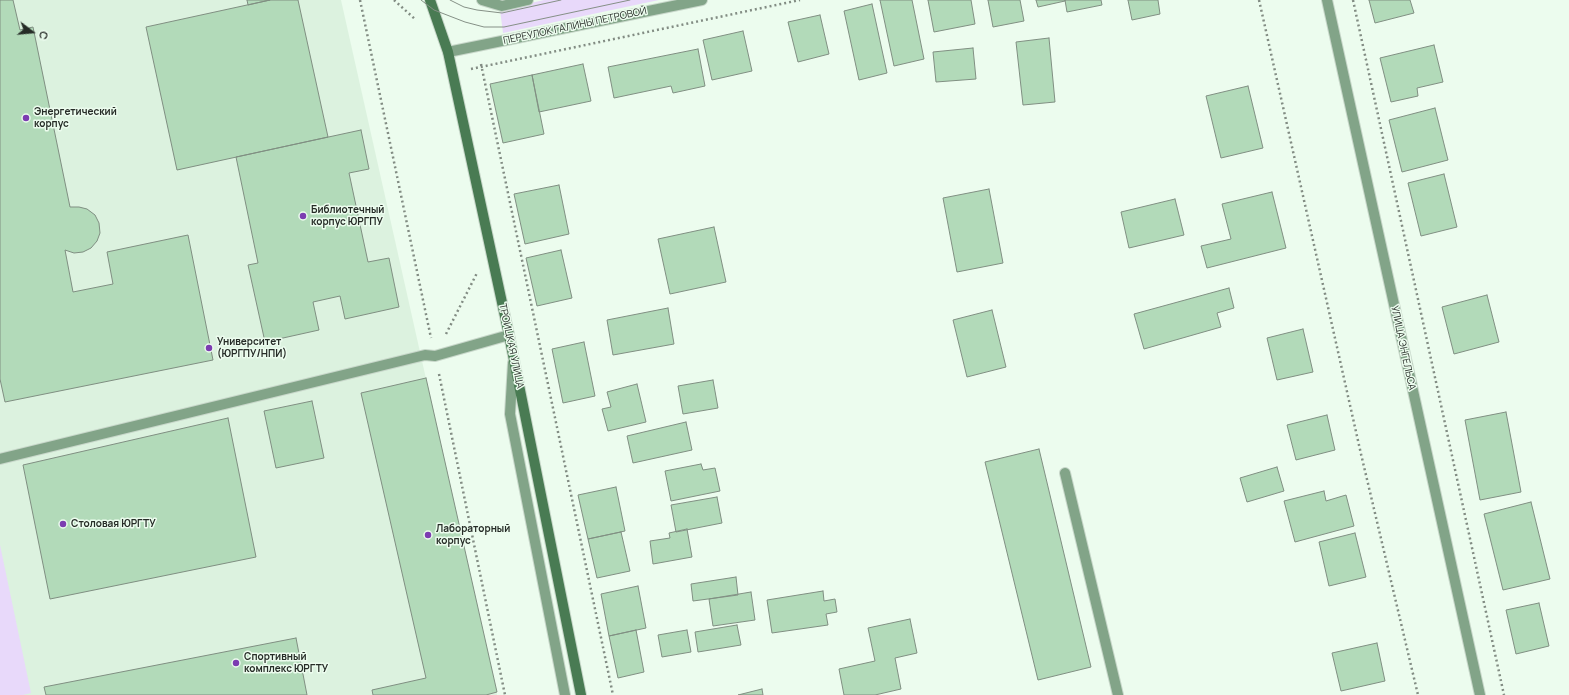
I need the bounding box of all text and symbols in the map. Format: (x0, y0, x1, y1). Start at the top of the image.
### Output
street label: ПЕРЕУЛОК ГАЛИНЫ ПЕТРОВОЙ (502, 5, 648, 47)
north arrow (12, 12, 52, 52)
text: С (36, 29, 52, 41)
place label: Энергетический корпус (34, 106, 117, 130)
marker: Энергетический корпус (21, 113, 31, 123)
place label: Библиотечный корпус ЮРГПУ (311, 204, 384, 228)
marker: Библиотечный корпус ЮРГПУ (298, 211, 308, 221)
street label: ТРОИЦКАЯ УЛИЦА (496, 302, 526, 390)
street label: УЛИЦА ЭНГЕЛЬСА (1388, 305, 1418, 391)
place label: Университет (ЮРГПУ/НПИ) (217, 336, 287, 360)
marker: Университет (ЮРГПУ/НПИ) (204, 343, 214, 353)
place label: Столовая ЮРГТУ (71, 518, 156, 530)
marker: Столовая ЮРГТУ (58, 519, 68, 529)
place label: Лабораторный корпус (436, 523, 510, 546)
marker: Лабораторный корпус (423, 530, 433, 540)
place label: Спортивный комплекс ЮРГТУ (244, 651, 328, 674)
marker: Спортивный комплекс ЮРГТУ (231, 658, 241, 668)

